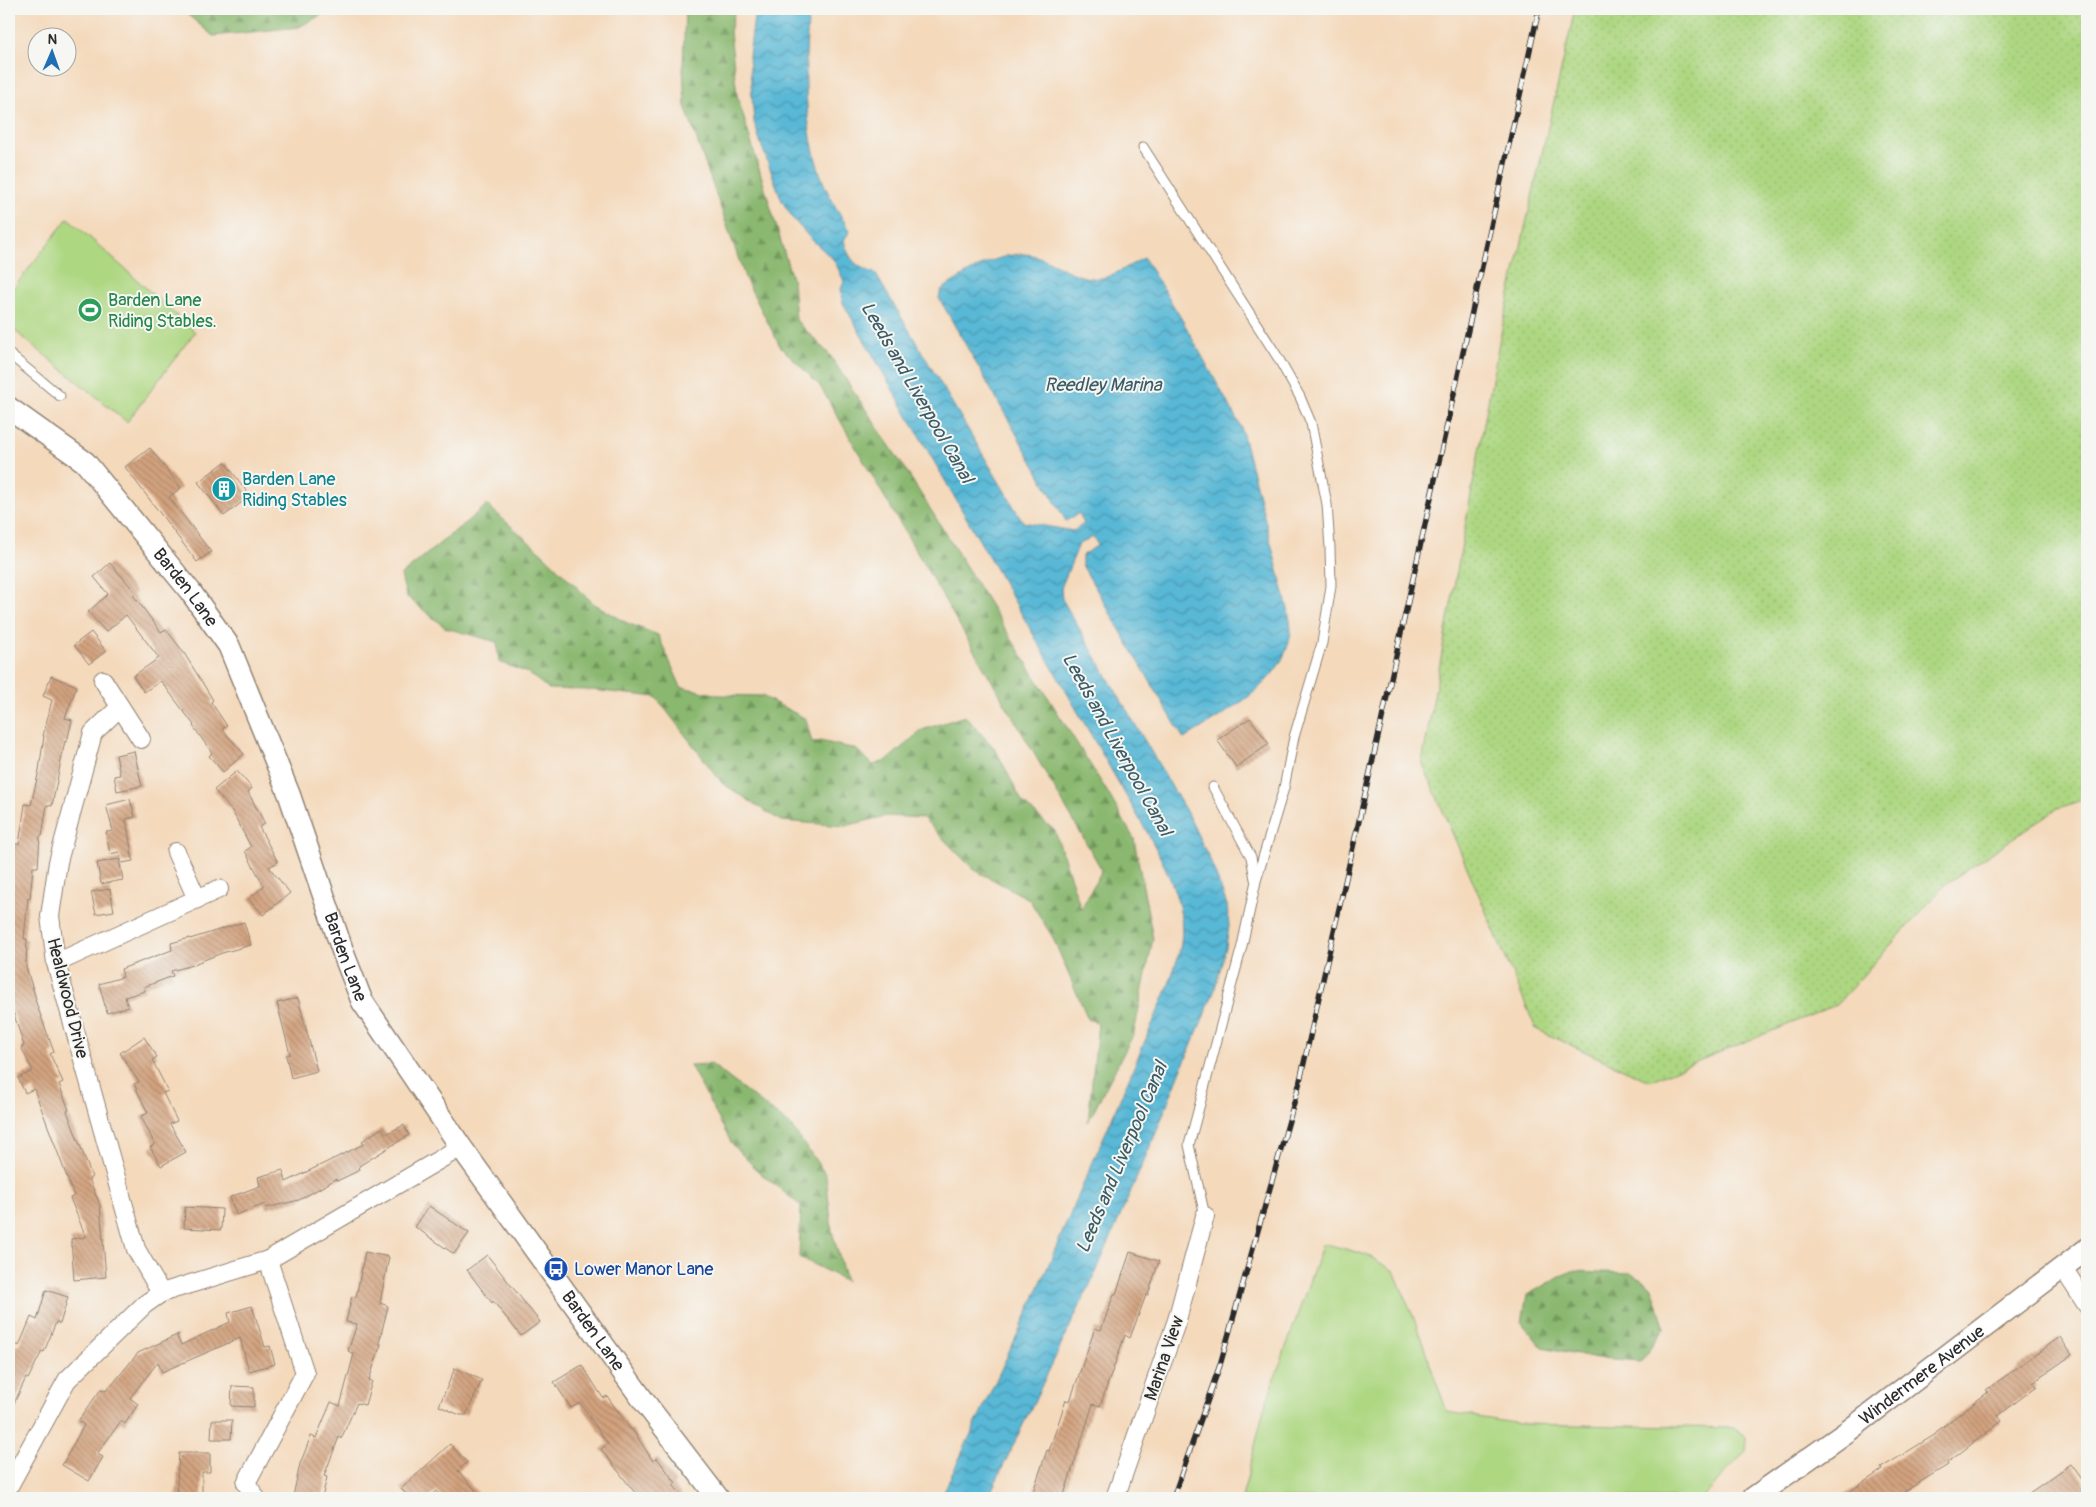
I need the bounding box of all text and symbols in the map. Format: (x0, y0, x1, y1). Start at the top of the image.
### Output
north arrow (28, 28, 78, 78)
text: N (47, 31, 57, 48)
place label: Barden Lane Riding Stables. (108, 289, 217, 333)
sports icon: Barden Lane Riding Stables. (77, 297, 103, 323)
water label: Leeds and Liverpool Canal (855, 298, 980, 490)
water label: Reedley Marina (1044, 373, 1163, 397)
place label: Barden Lane Riding Stables (242, 468, 347, 512)
building icon: Barden Lane Riding Stables (211, 476, 237, 502)
street label: Barden Lane (148, 544, 223, 632)
water label: Leeds and Liverpool Canal (1057, 649, 1179, 842)
street label: Barden Lane (318, 909, 372, 1005)
street label: Healdwood Drive (41, 935, 94, 1061)
water label: Leeds and Liverpool Canal (1071, 1056, 1174, 1257)
bus stop icon: Lower Manor Lane (543, 1256, 569, 1282)
place label: Lower Manor Lane (574, 1258, 713, 1281)
street label: Barden Lane (556, 1286, 629, 1376)
street label: Marina View (1139, 1313, 1190, 1404)
street label: Windermere Avenue (1855, 1320, 1990, 1430)

